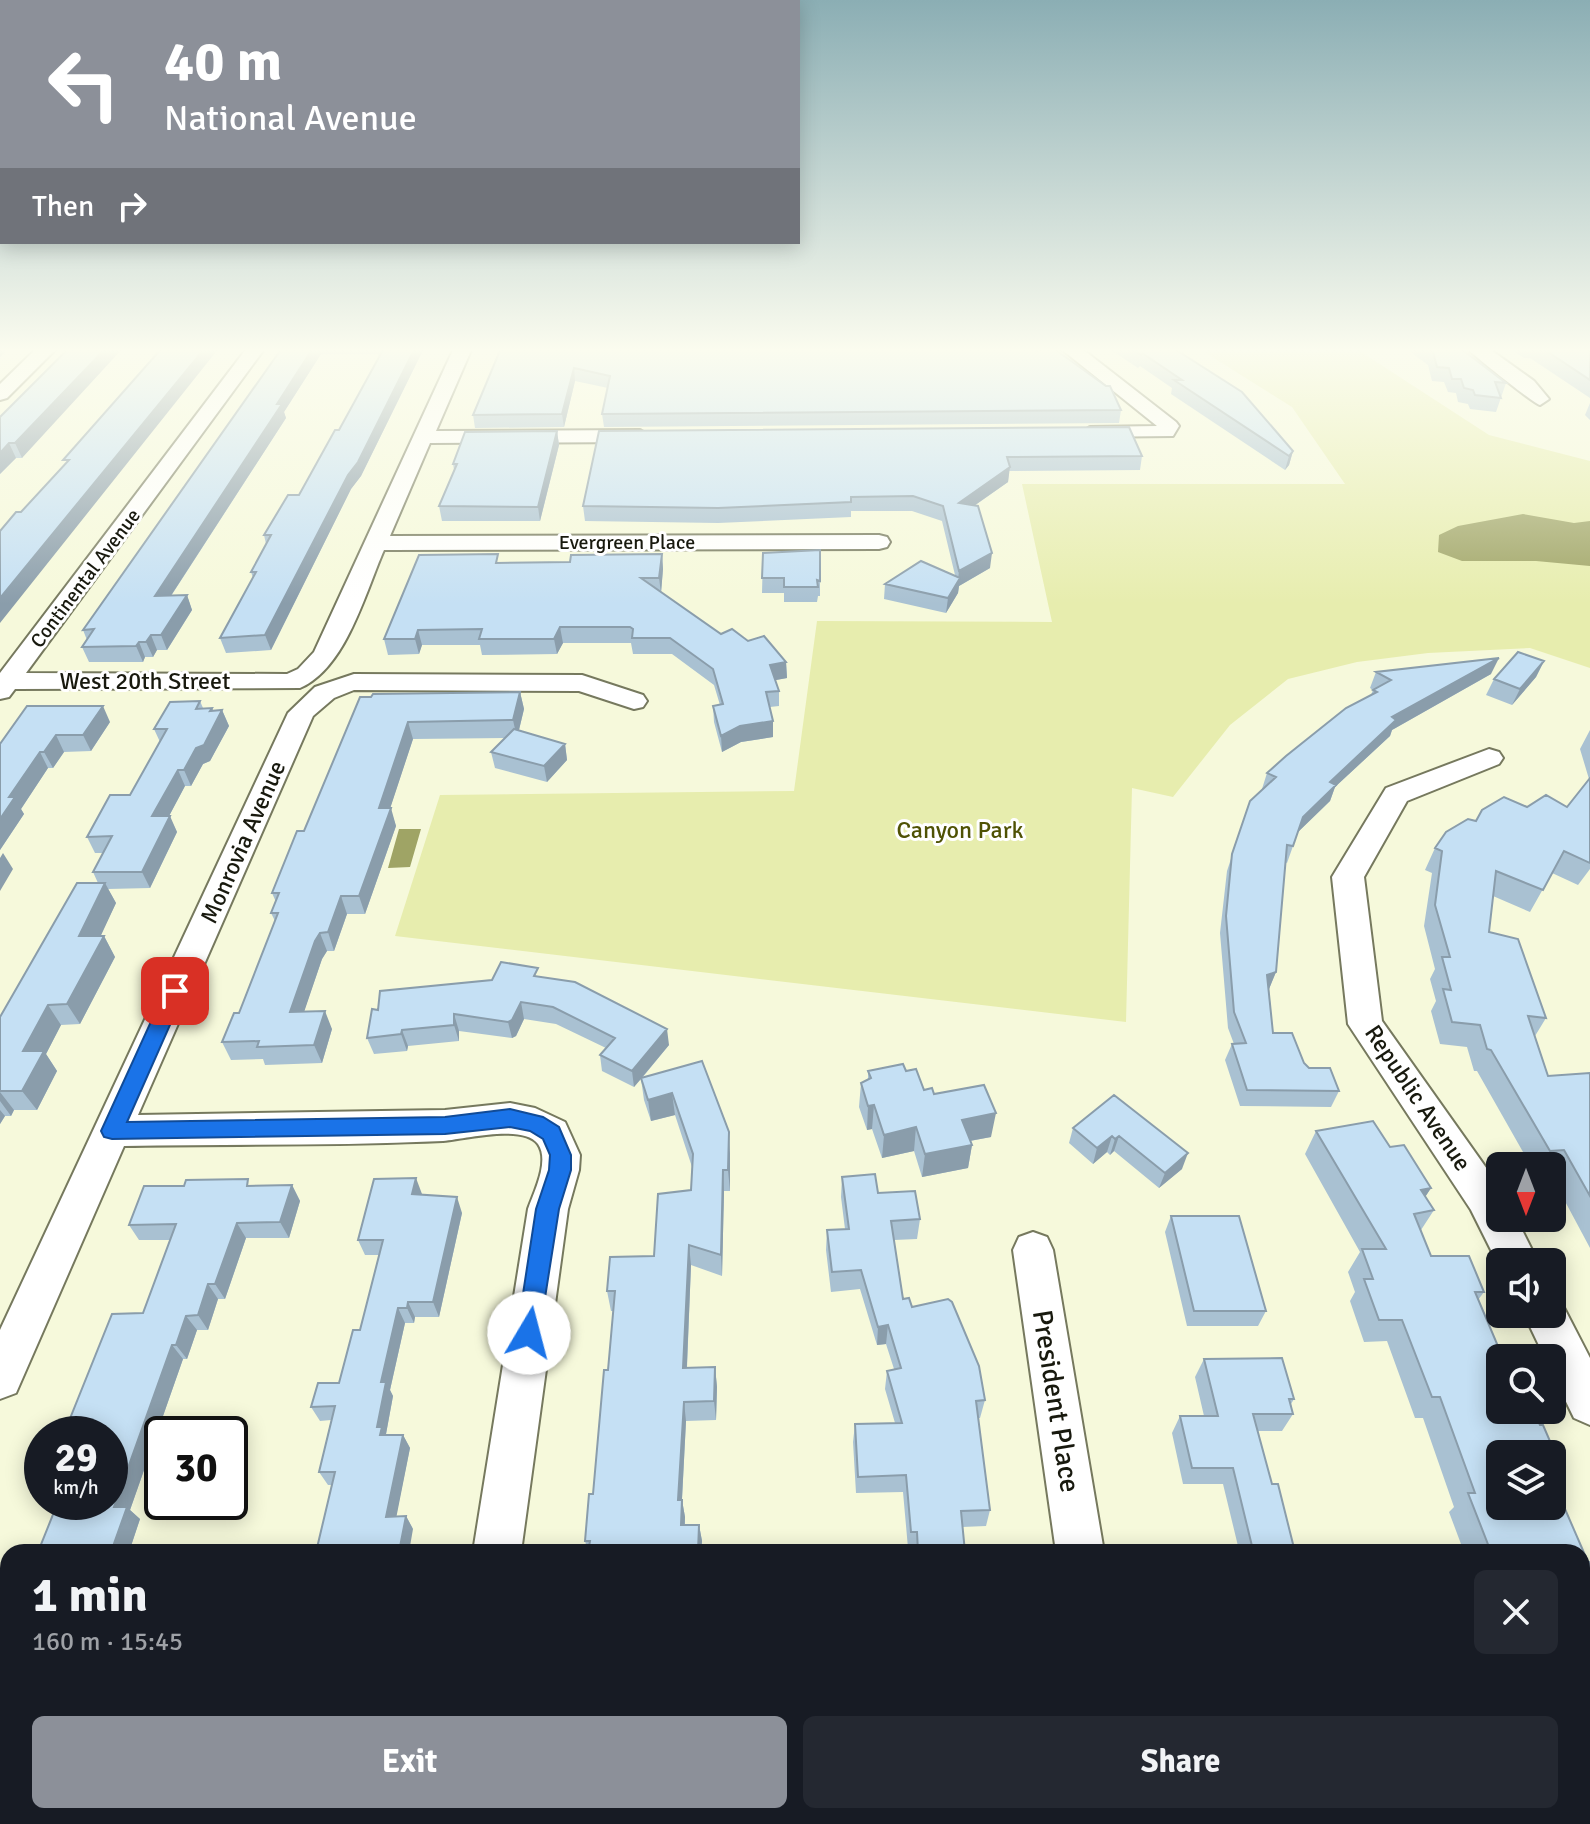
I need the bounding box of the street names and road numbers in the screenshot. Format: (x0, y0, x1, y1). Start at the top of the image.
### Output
street label: Continental Avenue (25, 504, 146, 653)
street label: Evergreen Place (559, 530, 695, 555)
street label: West 20th Street (60, 666, 230, 696)
street label: Monrovia Avenue (194, 756, 292, 928)
street label: Republic Avenue (1358, 1019, 1478, 1177)
street label: President Place (1025, 1307, 1087, 1495)

